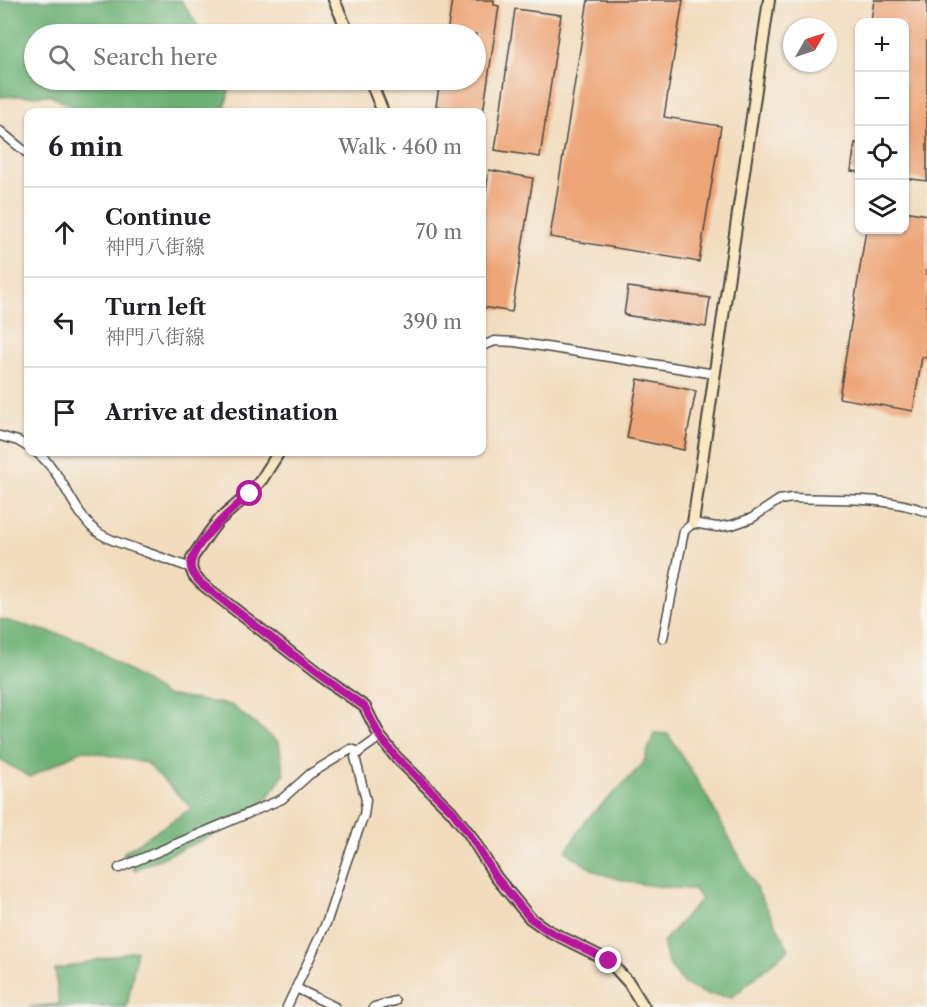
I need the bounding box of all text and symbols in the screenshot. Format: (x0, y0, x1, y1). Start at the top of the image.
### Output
north arrow (783, 18, 837, 72)
map controls (855, 18, 909, 234)
button: + (855, 18, 909, 72)
search box (24, 24, 486, 90)
icon: search (45, 41, 78, 74)
text: Search here (93, 44, 218, 71)
button: − (855, 72, 909, 126)
button: locate (855, 126, 909, 180)
text: 6 min (48, 131, 123, 163)
text: Walk · 460 m (338, 135, 462, 159)
button: layers (855, 180, 909, 234)
text: Continue (105, 204, 211, 231)
icon: ahead (48, 216, 81, 249)
text: 70 m (416, 220, 462, 244)
text: 神門八街線 (105, 235, 205, 259)
text: Turn left (105, 294, 206, 321)
icon: left (48, 306, 81, 339)
text: 390 m (403, 310, 462, 334)
text: 神門八街線 (105, 325, 205, 349)
icon: arrive (48, 396, 81, 429)
text: Arrive at destination (105, 399, 338, 426)
route start (236, 480, 262, 506)
route end (595, 947, 621, 973)

